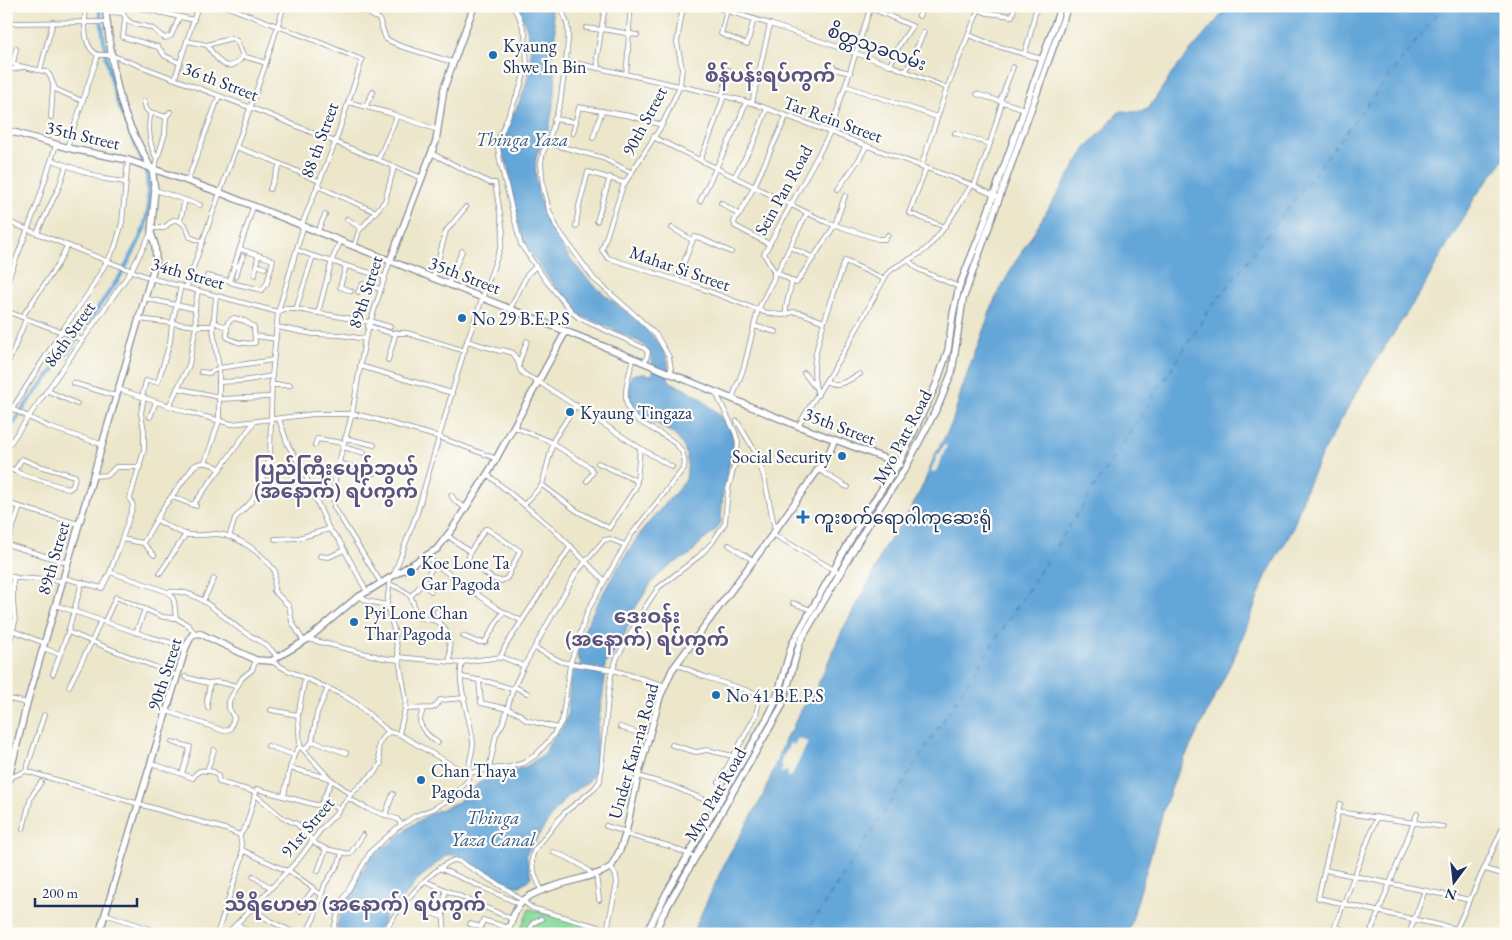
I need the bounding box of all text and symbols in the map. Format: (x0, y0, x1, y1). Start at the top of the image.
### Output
street label: စိတ္တသုခလမ်း (823, 17, 930, 79)
place label: Kyaung Shwe In Bin (503, 34, 587, 78)
marker: Kyaung Shwe In Bin (487, 49, 499, 61)
street label: 36 th Street (180, 56, 262, 106)
district label: စိန်ပန်းရပ်ကွက် (705, 62, 835, 91)
street label: 90th Street (616, 82, 672, 160)
street label: Tar Rein Street (780, 90, 886, 148)
street label: 88 th Street (295, 99, 343, 181)
street label: 35th Street (44, 115, 123, 155)
water label: Thinga Yaza (476, 127, 568, 152)
street label: Sein Pan Road (749, 140, 818, 239)
street label: Mahar Si Street (627, 240, 734, 296)
street label: 35th Street (426, 251, 505, 299)
street label: 34th Street (149, 252, 228, 295)
street label: 89th Street (342, 252, 388, 331)
street label: 86th Street (38, 296, 100, 371)
place label: No 29 B.E.P.S (472, 307, 570, 330)
marker: No 29 B.E.P.S (456, 312, 468, 324)
street label: Myo Patt Road (867, 385, 937, 488)
place label: Kyaung Tingaza (580, 401, 693, 424)
street label: 35th Street (801, 402, 880, 450)
marker: Kyaung Tingaza (564, 406, 576, 418)
place label: Social Security (732, 445, 832, 468)
marker: Social Security (836, 450, 848, 462)
district label: ပြည်ကြီးပျော်ဘွယ် (အနောက်) ရပ်ကွက် (254, 455, 418, 507)
place label: ကူးစက်ရောဂါကုဆေးရုံ (814, 505, 991, 533)
marker: ကူးစက်ရောဂါကုဆေးရုံ (796, 510, 810, 524)
street label: 89th Street (32, 518, 75, 597)
place label: Koe Lone Ta Gar Pagoda (421, 551, 511, 595)
marker: Koe Lone Ta Gar Pagoda (405, 566, 417, 578)
place label: Pyi Lone Chan Thar Pagoda (364, 601, 469, 645)
district label: ဒေးဝန်း (အနောက်) ရပ်ကွက် (565, 603, 729, 655)
marker: Pyi Lone Chan Thar Pagoda (348, 616, 360, 628)
street label: 90th Street (141, 634, 187, 713)
street label: Under Kan-na Road (603, 680, 664, 822)
place label: No 41 B.E.P.S (726, 684, 824, 707)
marker: No 41 B.E.P.S (710, 689, 722, 701)
street label: Myo Patt Road (679, 742, 751, 845)
place label: Chan Thaya Pagoda (431, 759, 517, 803)
marker: Chan Thaya Pagoda (415, 774, 427, 786)
street label: 91st Street (275, 792, 339, 862)
water label: Thinga Yaza Canal (451, 805, 536, 852)
north arrow (1430, 858, 1480, 908)
scale bar (35, 875, 138, 907)
text: 200 m (42, 883, 79, 902)
text: N (1442, 884, 1458, 905)
district label: သီရိဟေမာ (အနောက်) ရပ်ကွက် (224, 891, 486, 920)

